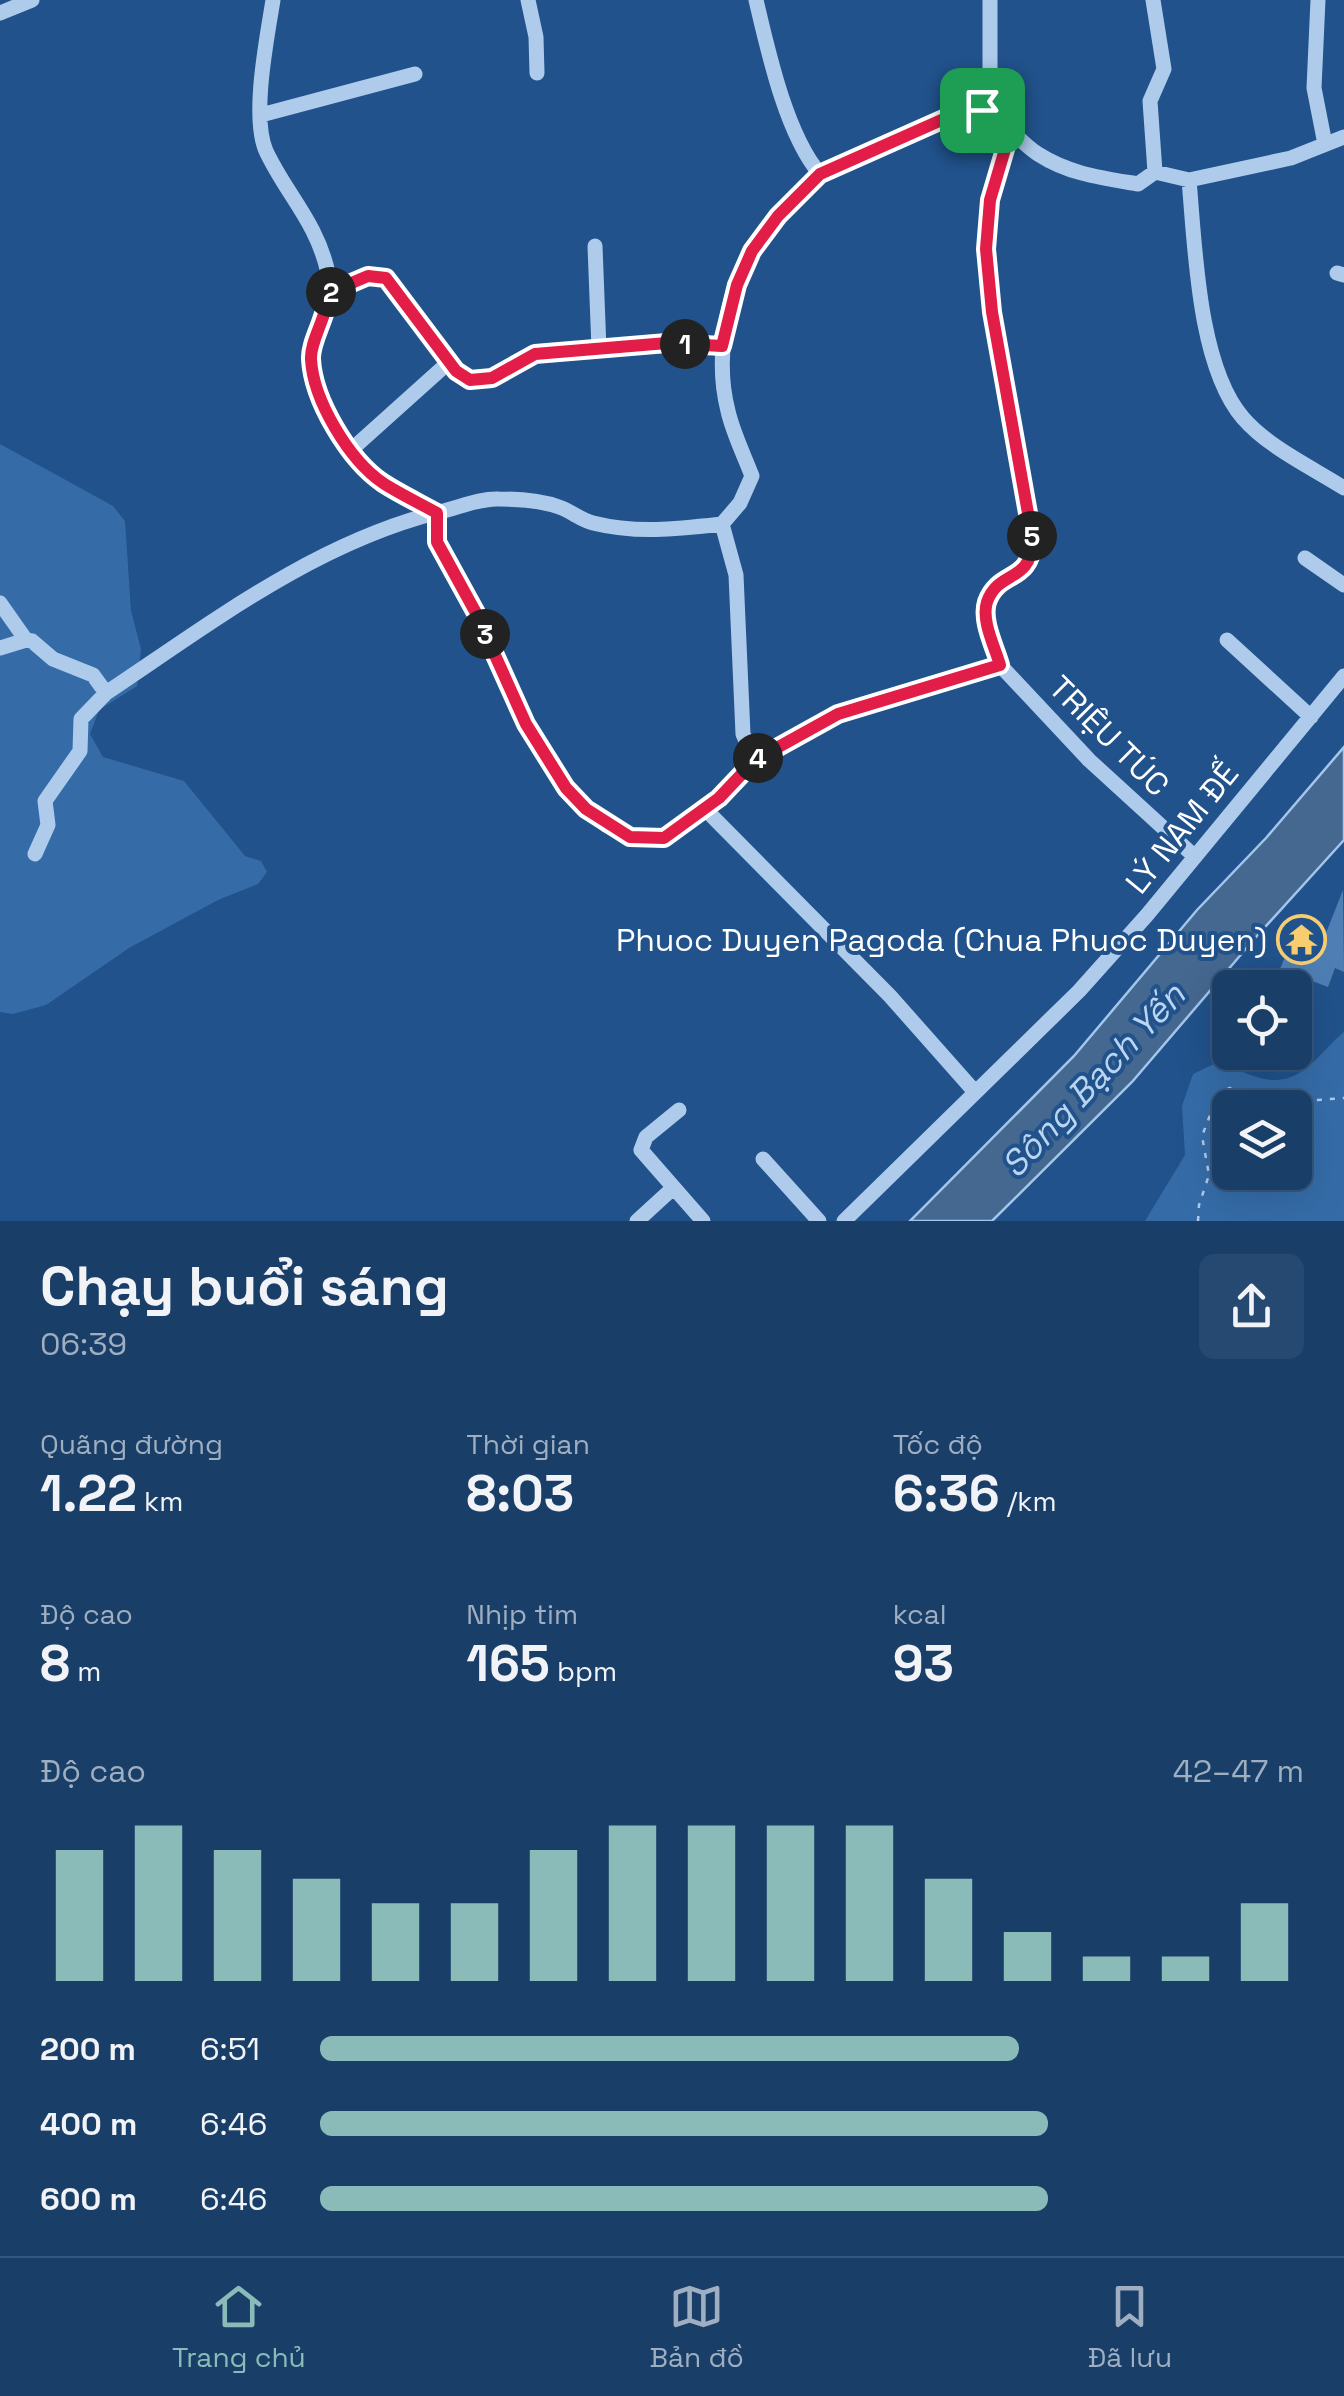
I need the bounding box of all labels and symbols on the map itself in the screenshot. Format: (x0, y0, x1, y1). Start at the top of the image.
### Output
pin (940, 68, 1025, 153)
pin: 2 (306, 267, 356, 317)
pin: 1 (660, 319, 710, 369)
pin: 5 (1007, 511, 1057, 561)
pin: 3 (460, 609, 510, 659)
street label: TRIỆU TÚC (1040, 667, 1178, 805)
pin: 4 (733, 733, 783, 783)
street label: LÝ NAM ĐẾ (1117, 754, 1247, 902)
temple icon: Phuoc Duyen Pagoda (Chua Phuoc Duyen) (1276, 914, 1328, 966)
place label: Phuoc Duyen Pagoda (Chua Phuoc Duyen) (616, 920, 1267, 960)
water label: Sông Bạch Yến (992, 973, 1195, 1187)

